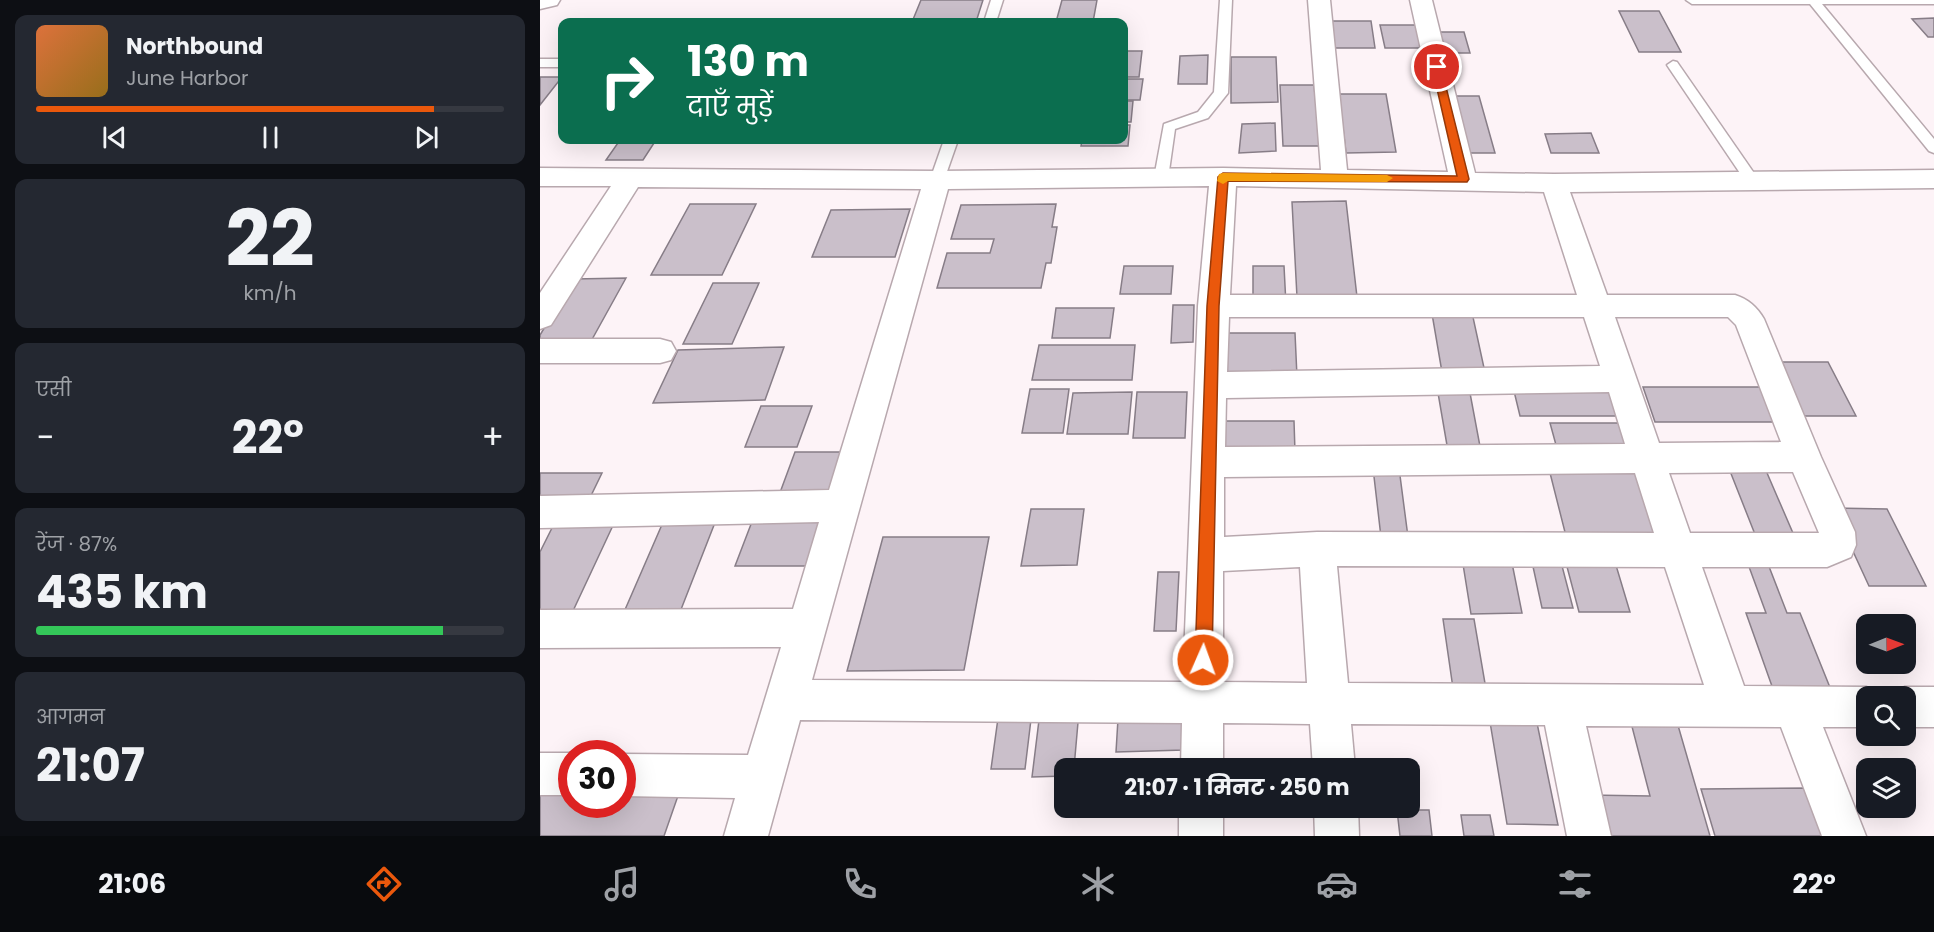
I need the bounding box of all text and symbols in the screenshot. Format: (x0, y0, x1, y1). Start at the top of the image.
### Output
text: Northbound (126, 31, 263, 62)
text: 130 m (687, 32, 809, 91)
pin (1411, 41, 1462, 92)
icon: right (588, 42, 666, 120)
icon: arrive (1420, 50, 1453, 83)
text: June Harbor (126, 64, 249, 92)
text: दाएँ मुड़ें (687, 88, 773, 125)
icon: previous (98, 121, 131, 154)
icon: pause (254, 121, 287, 154)
icon: next (410, 121, 443, 154)
text: 22 (225, 184, 315, 293)
text: km/h (243, 279, 297, 307)
text: एसी (36, 375, 71, 403)
text: 22° (232, 406, 304, 469)
text: − (36, 414, 54, 461)
text: + (481, 414, 504, 461)
text: रेंज · 87% (36, 530, 117, 558)
text: 435 km (36, 561, 208, 624)
north arrow (1856, 614, 1916, 674)
map controls (1856, 614, 1916, 818)
position arrow (1171, 628, 1235, 692)
button: search (1856, 686, 1916, 746)
text: आगमन (36, 703, 105, 731)
text: 21:07 (36, 734, 145, 797)
speed limit sign: 30 (558, 740, 636, 818)
button: layers (1856, 758, 1916, 818)
text: 21:07 · 1 मिनट · 250 m (1125, 772, 1350, 803)
icon: directions (363, 863, 405, 905)
icon: music (601, 863, 643, 905)
icon: phone (839, 863, 881, 905)
icon: climate (1077, 863, 1119, 905)
icon: car (1316, 863, 1358, 905)
icon: filters (1554, 863, 1596, 905)
text: 21:06 (98, 865, 166, 902)
text: 22° (1792, 865, 1836, 902)

